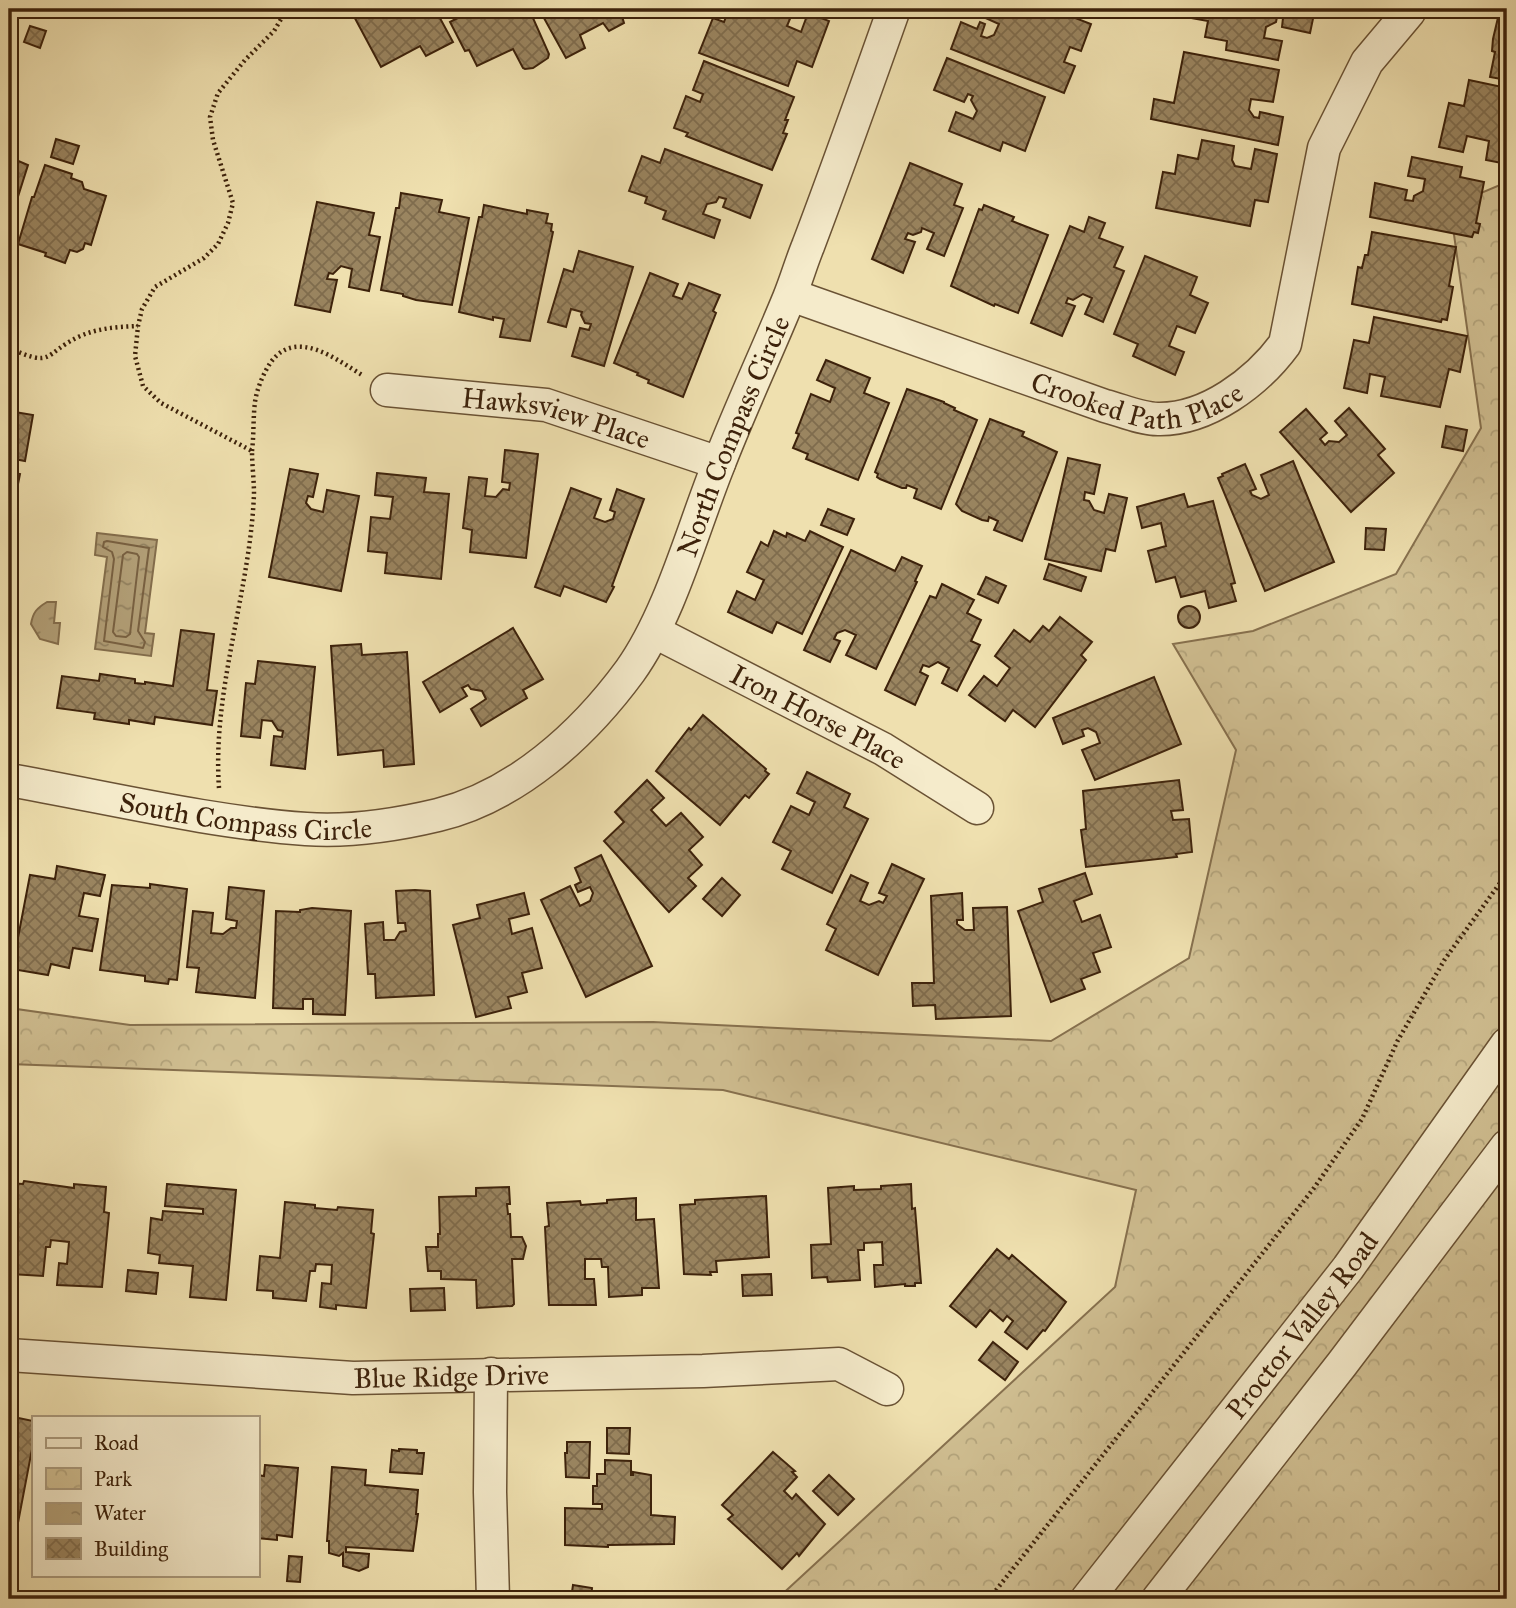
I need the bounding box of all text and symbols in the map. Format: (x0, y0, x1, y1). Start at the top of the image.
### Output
street label: North Compass Circle (669, 310, 798, 561)
street label: Crooked Path Place (1026, 359, 1246, 397)
text: Crooked Path Place (1026, 364, 1250, 437)
street label: Hawksview Place (460, 380, 655, 457)
street label: Iron Horse Place (724, 657, 913, 777)
street label: South Compass Circle (116, 784, 374, 848)
street label: Proctor Valley Road (1219, 1225, 1386, 1426)
street label: Blue Ridge Drive (353, 1357, 549, 1396)
legend (32, 1416, 259, 1576)
text: Road (94, 1430, 139, 1456)
text: Park (94, 1466, 132, 1492)
text: Water (94, 1500, 146, 1526)
text: Building (94, 1536, 168, 1562)

